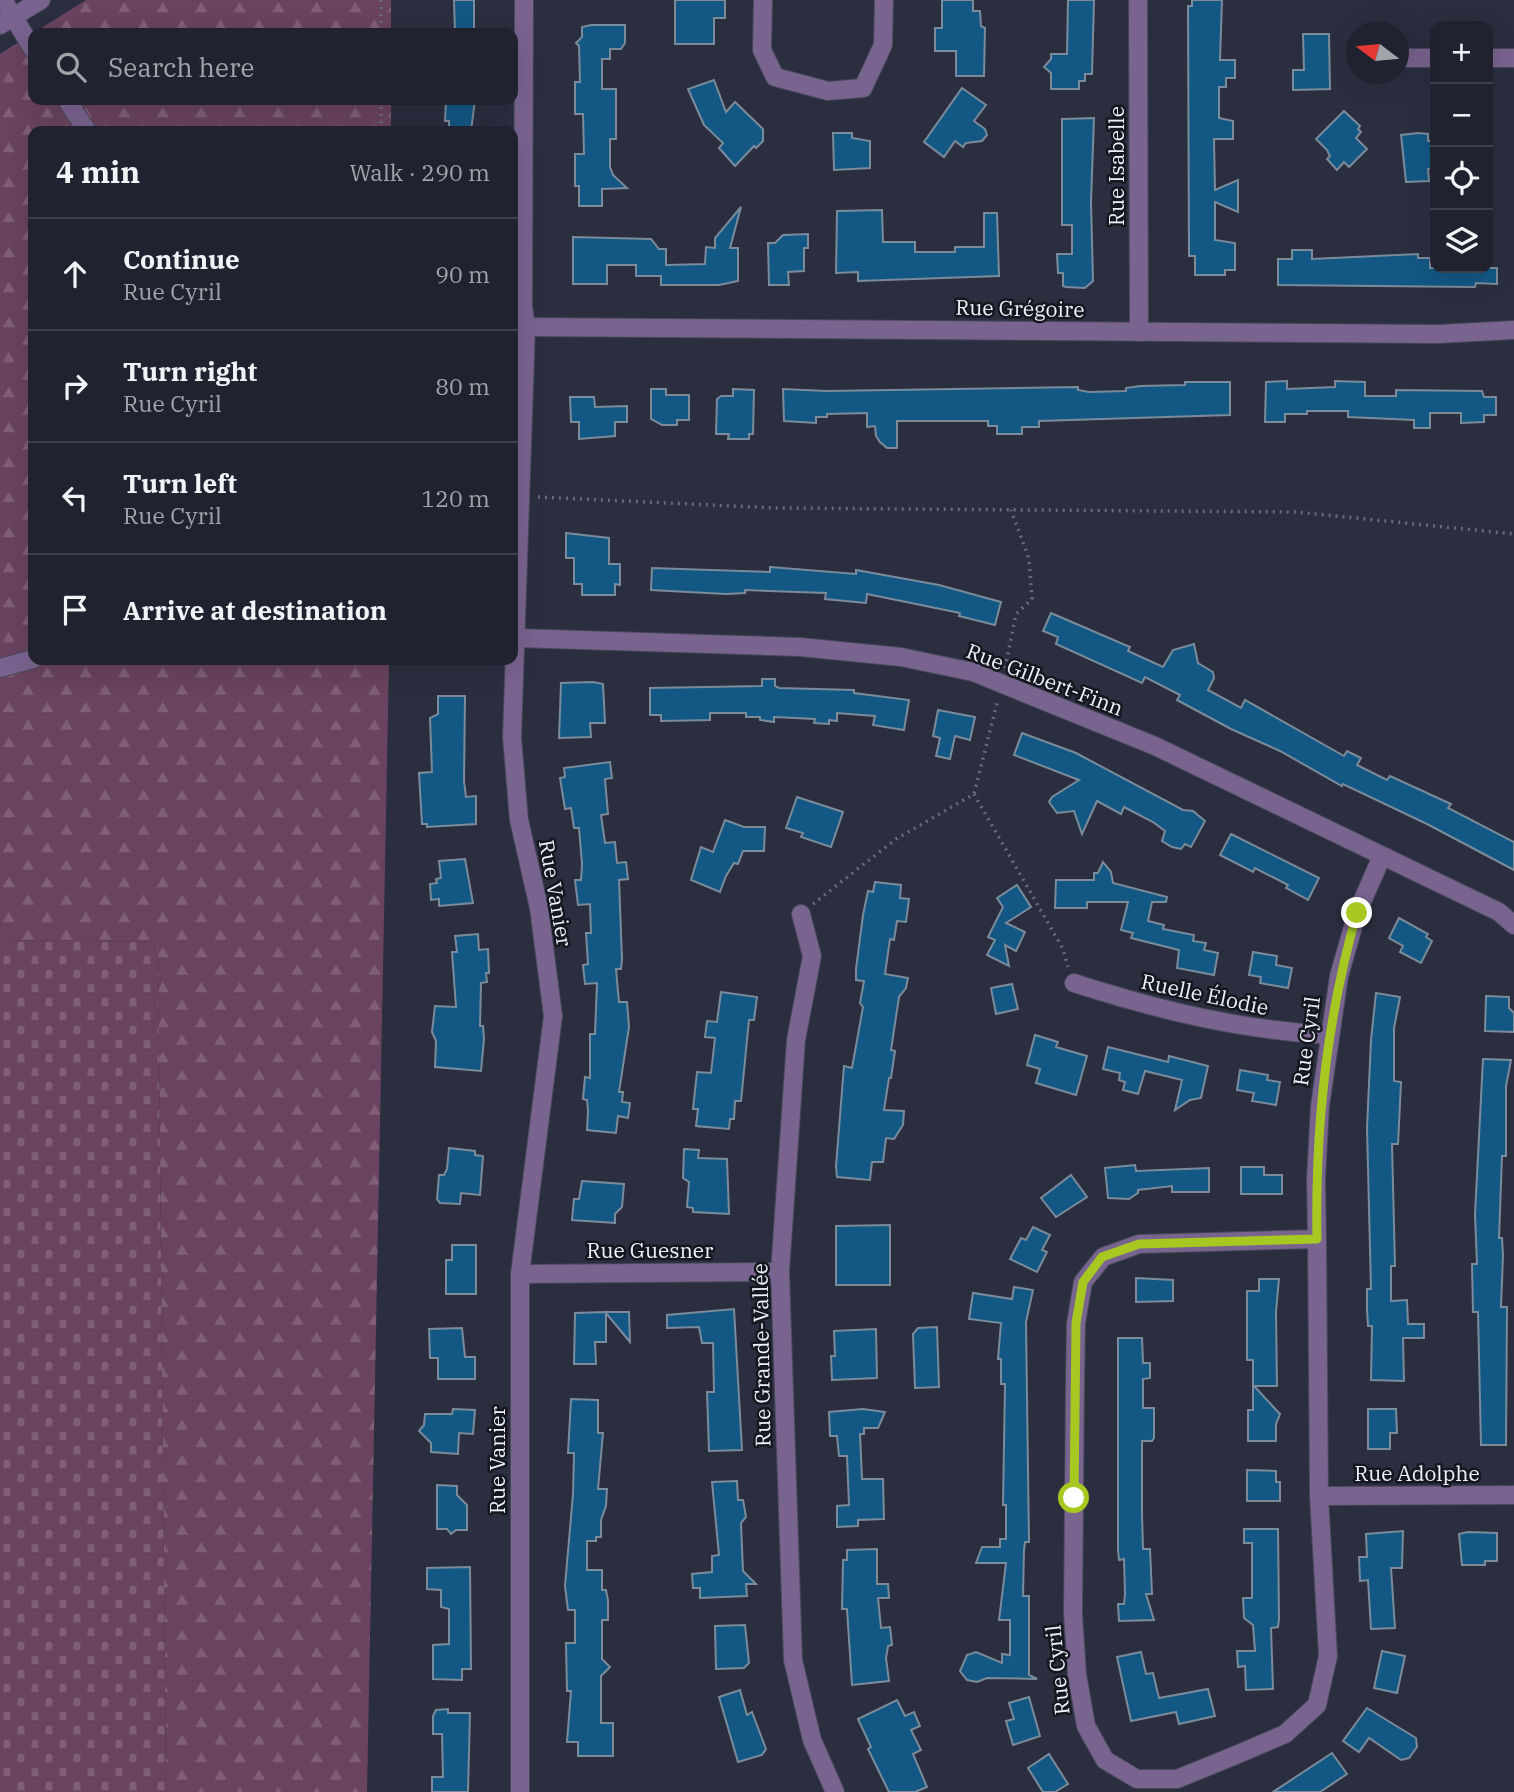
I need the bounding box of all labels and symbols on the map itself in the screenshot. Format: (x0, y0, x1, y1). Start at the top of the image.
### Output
north arrow (1346, 21, 1409, 84)
street label: Rue Isabelle (1102, 106, 1130, 226)
street label: Rue Grégoire (955, 293, 1085, 323)
street label: Rue Gilbert-Finn (962, 636, 1128, 722)
street label: Rue Vanier (533, 837, 579, 949)
route end (1341, 897, 1372, 928)
street label: Ruelle Élodie (1139, 967, 1271, 1021)
street label: Rue Cyril (1286, 994, 1326, 1088)
street label: Rue Guesner (587, 1236, 714, 1264)
street label: Rue Grande-Vallée (745, 1263, 777, 1447)
street label: Rue Vanier (483, 1405, 511, 1514)
street label: Rue Adolphe (1354, 1459, 1480, 1487)
route start (1058, 1482, 1089, 1513)
street label: Rue Cyril (1038, 1624, 1076, 1716)

